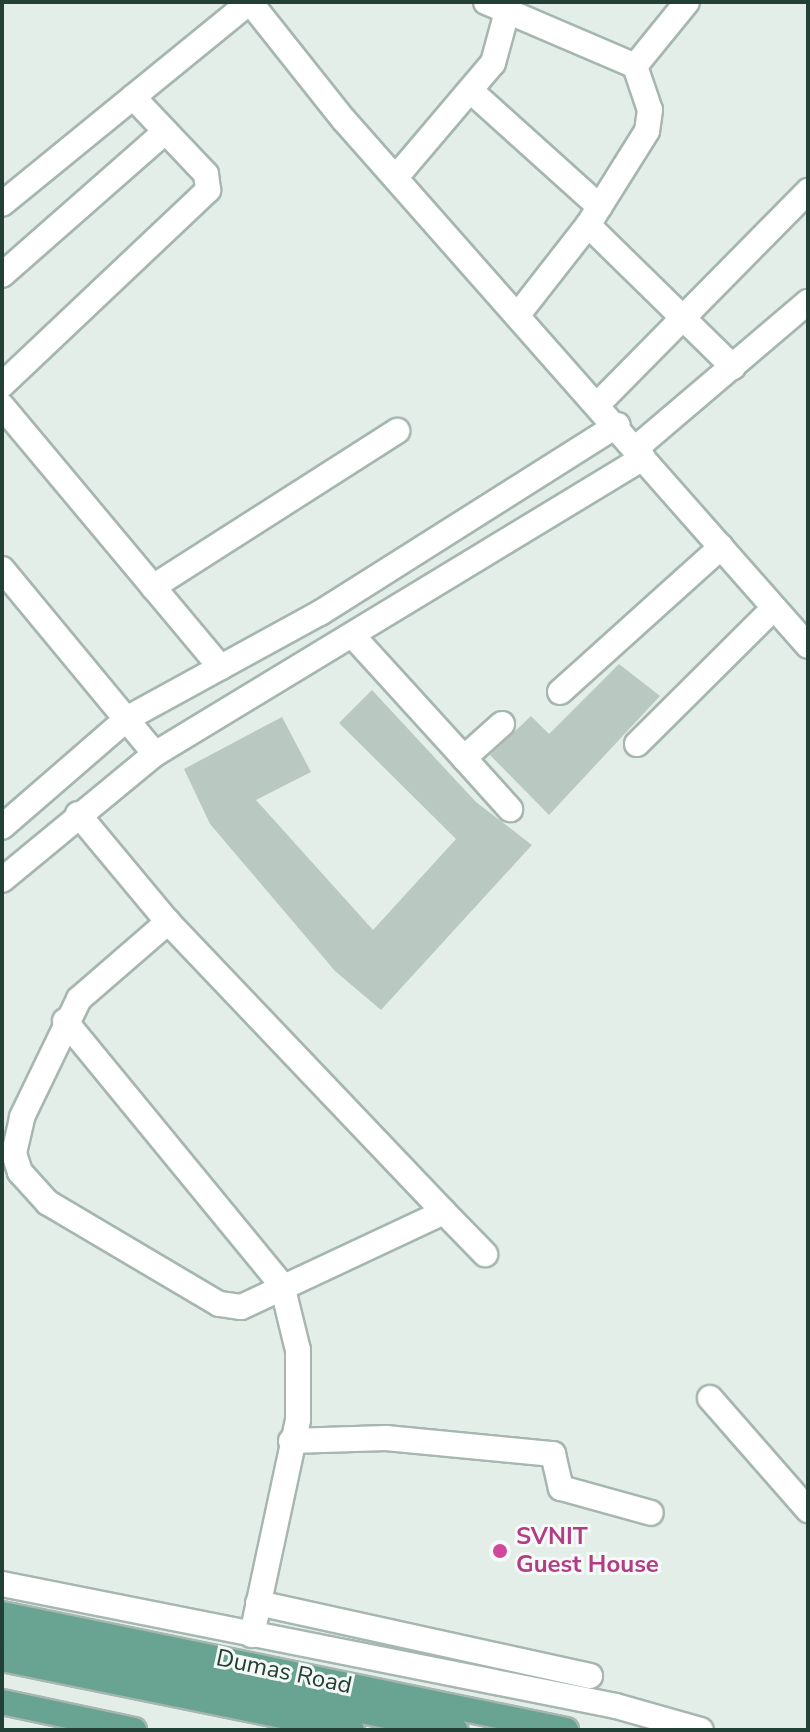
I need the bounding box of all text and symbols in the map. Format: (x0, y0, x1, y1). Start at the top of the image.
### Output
place label: SVNIT Guest House (516, 1523, 659, 1579)
marker: SVNIT Guest House (491, 1542, 509, 1560)
street label: Dumas Road (213, 1644, 355, 1700)

